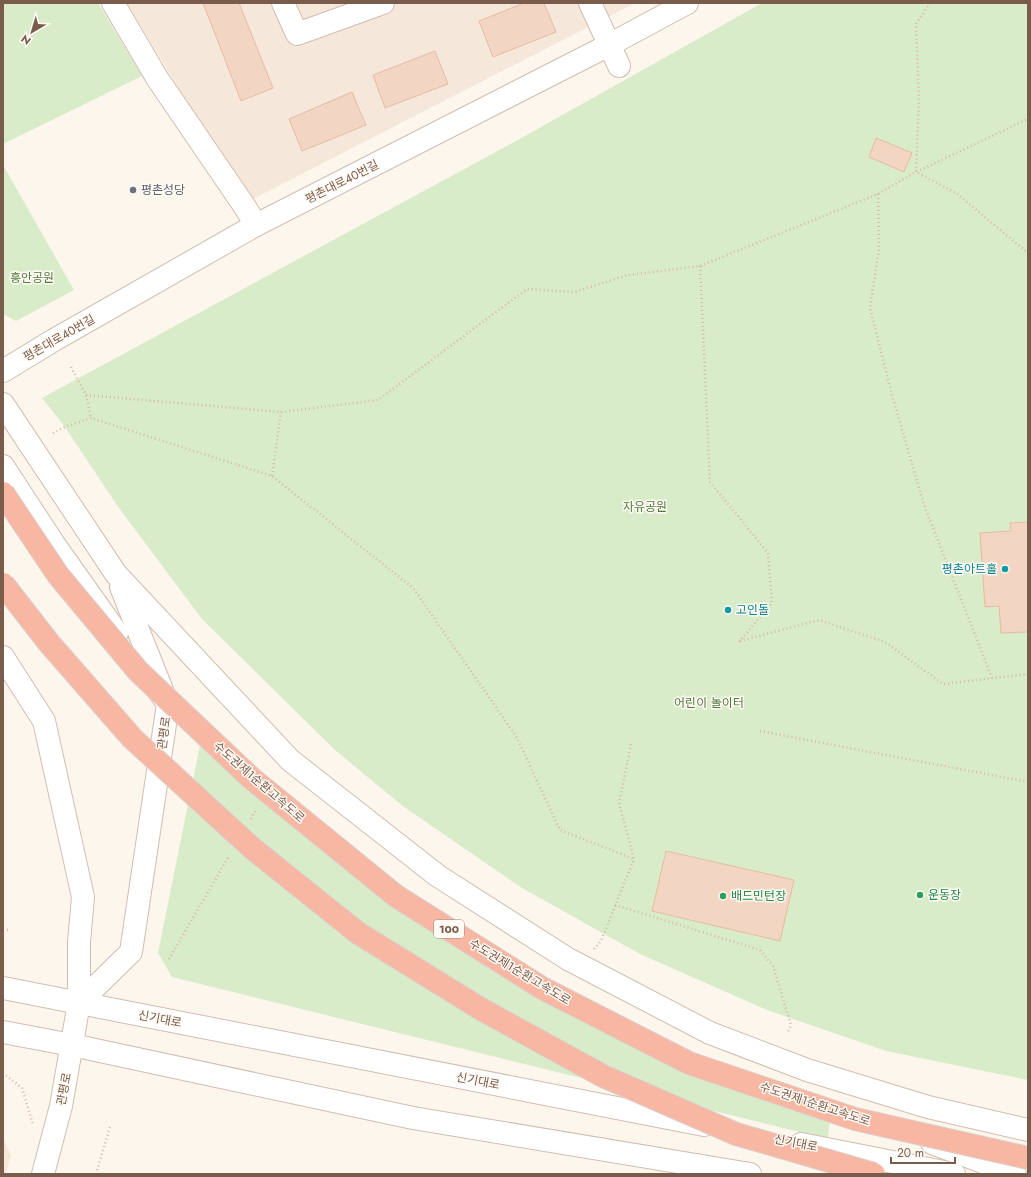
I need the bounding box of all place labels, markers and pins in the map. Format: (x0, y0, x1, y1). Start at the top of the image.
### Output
place label: 평촌성당 (141, 181, 185, 199)
marker: 평촌성당 (128, 185, 138, 195)
place label: 평촌아트홀 (942, 560, 997, 578)
marker: 평촌아트홀 (1000, 564, 1010, 574)
place label: 고인돌 (736, 601, 769, 619)
marker: 고인돌 (723, 605, 733, 615)
place label: 운동장 (928, 886, 961, 904)
place label: 배드민턴장 (731, 887, 786, 905)
marker: 운동장 (915, 890, 925, 900)
marker: 배드민턴장 (718, 891, 728, 901)

